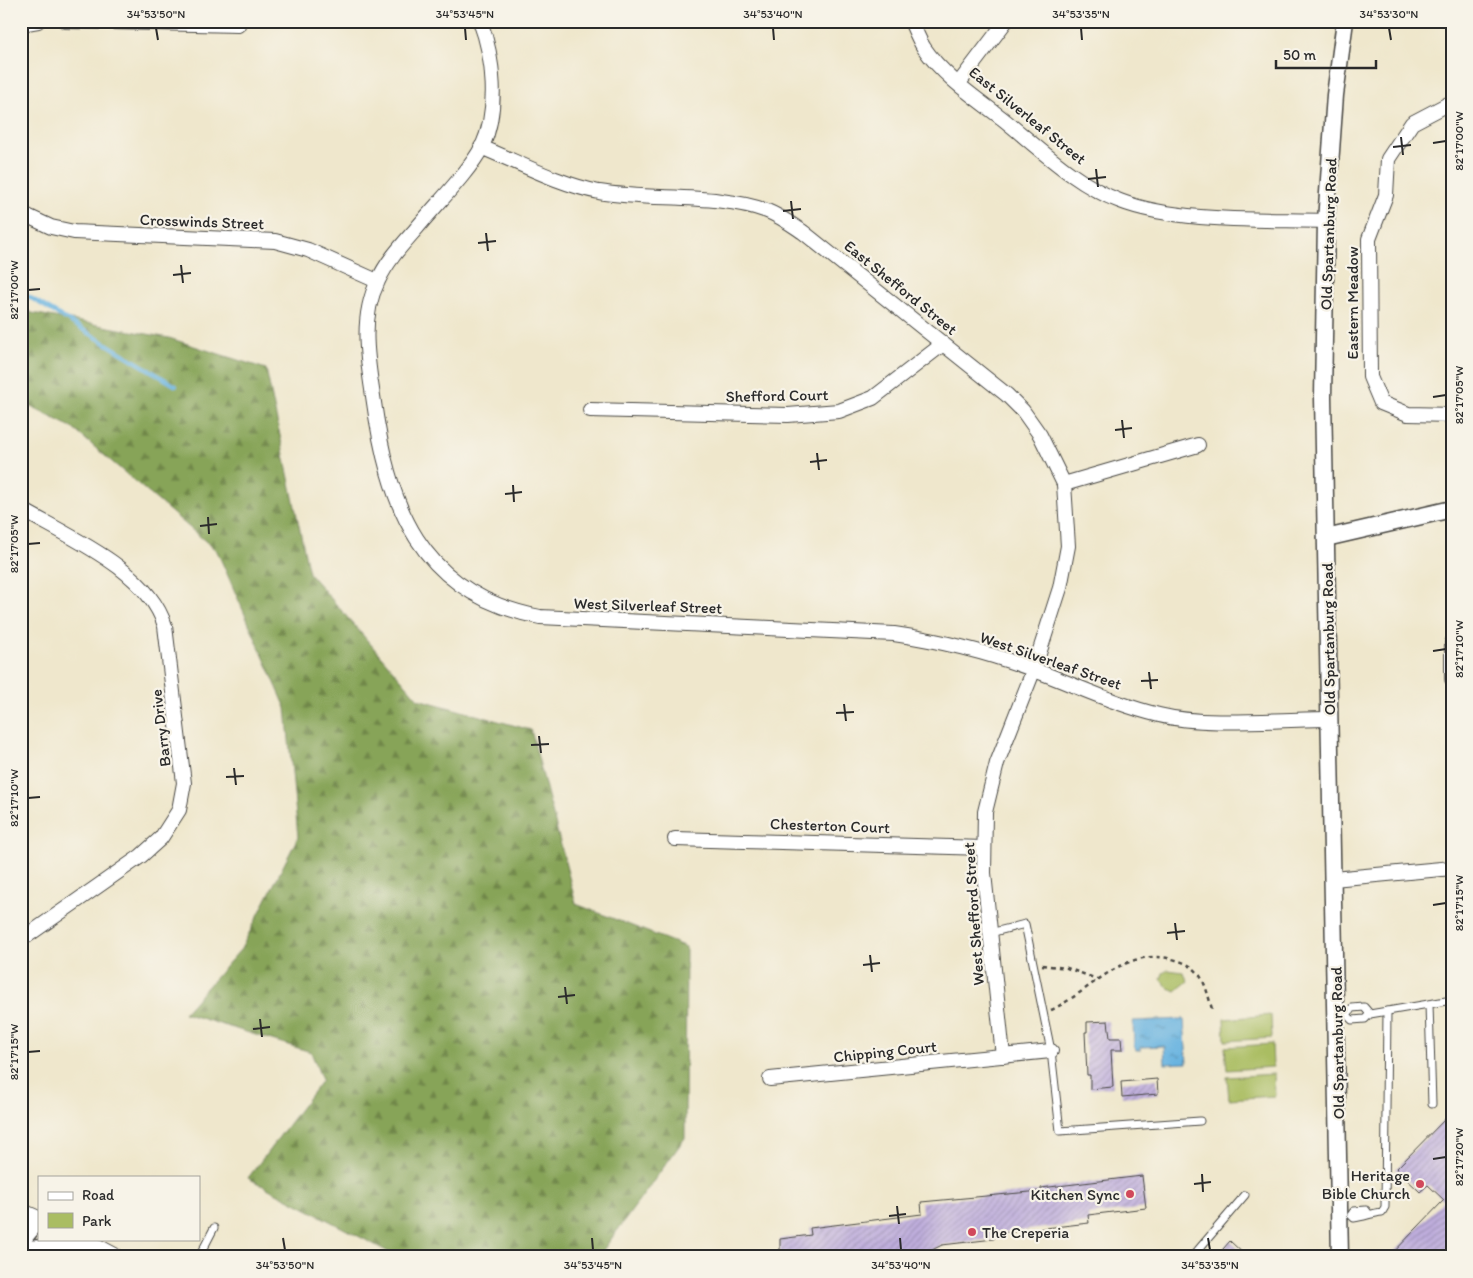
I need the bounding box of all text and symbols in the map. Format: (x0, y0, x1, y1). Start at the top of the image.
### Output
text: 34°53'50"N (127, 7, 185, 21)
text: 34°53'45"N (436, 7, 494, 21)
text: 34°53'40"N (743, 7, 803, 21)
text: 34°53'35"N (1052, 7, 1110, 21)
text: 34°53'30"N (1360, 7, 1418, 21)
scale bar (1276, 38, 1376, 70)
text: 50 m (1283, 46, 1316, 64)
street label: East Silverleaf Street (965, 62, 1090, 168)
text: 82°17'00"W (1452, 111, 1466, 171)
street label: Old Spartanburg Road (1316, 157, 1341, 311)
street label: Crosswinds Street (139, 210, 265, 233)
street label: East Shefford Street (840, 236, 961, 339)
street label: Eastern Meadow (1343, 246, 1362, 360)
text: 82°17'00"W (7, 260, 21, 320)
text: 82°17'05"W (1452, 366, 1466, 424)
street label: Shefford Court (725, 385, 829, 406)
text: 82°17'05"W (7, 515, 21, 573)
street label: Old Spartanburg Road (1318, 562, 1339, 716)
street label: West Silverleaf Street (573, 593, 723, 618)
text: 82°17'10"W (1452, 620, 1466, 678)
street label: West Silverleaf Street (977, 627, 1124, 694)
street label: Barry Drive (146, 688, 175, 768)
text: 82°17'10"W (7, 769, 21, 827)
street label: Chesterton Court (770, 814, 890, 837)
street label: West Shefford Street (959, 842, 988, 986)
text: 82°17'15"W (1452, 875, 1466, 931)
street label: Old Spartanburg Road (1327, 966, 1348, 1120)
text: 82°17'15"W (7, 1024, 21, 1080)
street label: Chipping Court (832, 1037, 938, 1066)
text: 82°17'20"W (1452, 1128, 1466, 1186)
place label: Heritage Bible Church (1322, 1166, 1410, 1203)
legend (38, 1176, 200, 1240)
marker: Heritage Bible Church (1414, 1178, 1426, 1190)
place label: Kitchen Sync (1031, 1185, 1120, 1204)
text: Road (82, 1186, 115, 1204)
marker: Kitchen Sync (1124, 1188, 1136, 1200)
text: Park (82, 1212, 112, 1230)
place label: The Creperia (982, 1223, 1069, 1242)
marker: The Creperia (966, 1226, 978, 1238)
text: 34°53'50"N (256, 1258, 314, 1272)
text: 34°53'45"N (564, 1258, 622, 1272)
text: 34°53'40"N (871, 1258, 931, 1272)
text: 34°53'35"N (1181, 1258, 1239, 1272)

